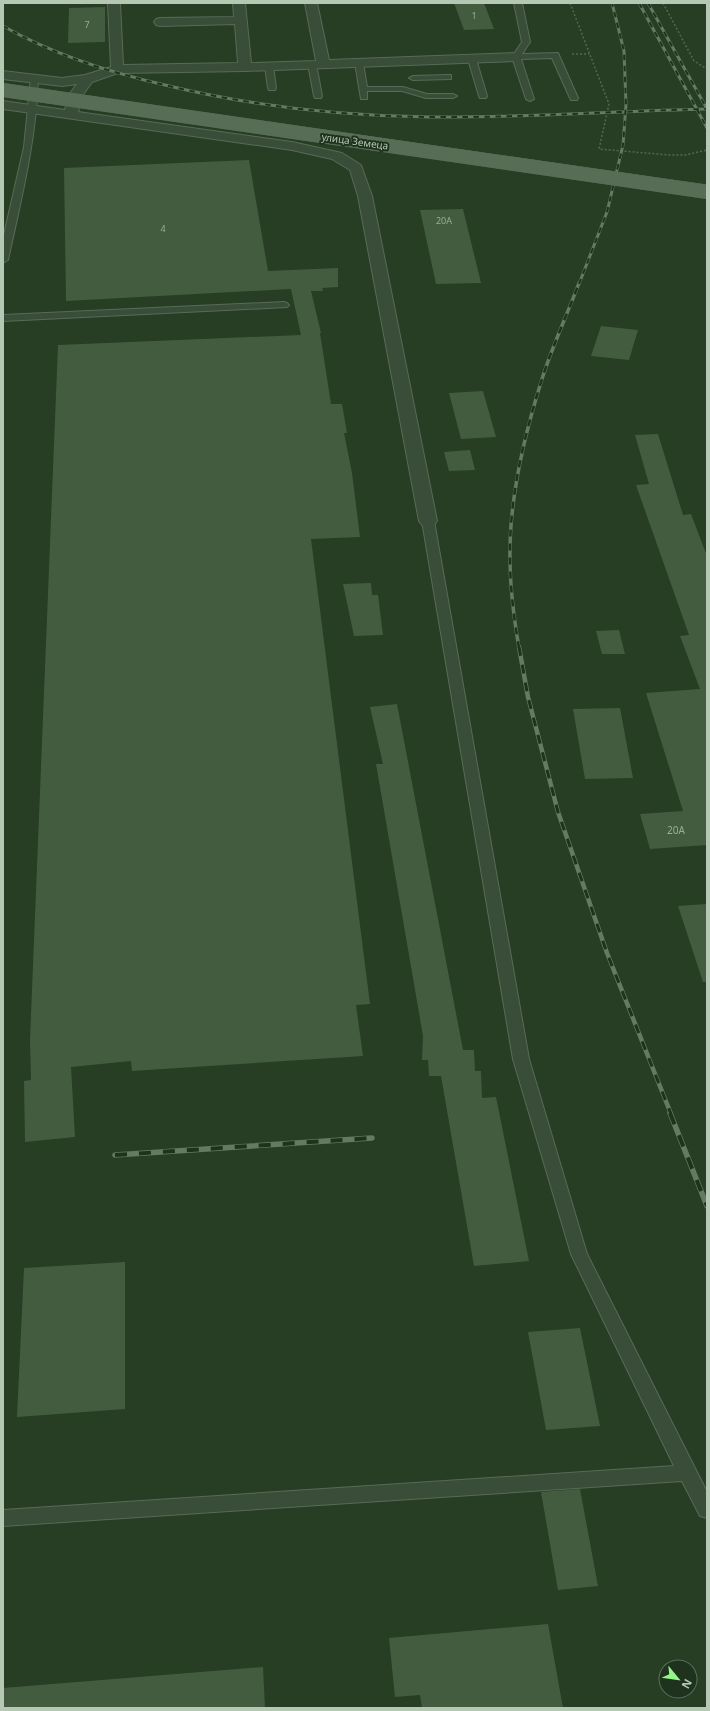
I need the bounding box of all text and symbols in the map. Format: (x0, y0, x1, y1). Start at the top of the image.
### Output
house number: 1 (471, 9, 477, 22)
house number: 7 (84, 18, 90, 31)
street label: улица Земеца (321, 129, 389, 153)
house number: 20А (436, 214, 452, 227)
house number: 4 (160, 222, 166, 235)
house number: 20А (667, 823, 686, 837)
north arrow (658, 1659, 698, 1699)
text: N (678, 1677, 696, 1692)

